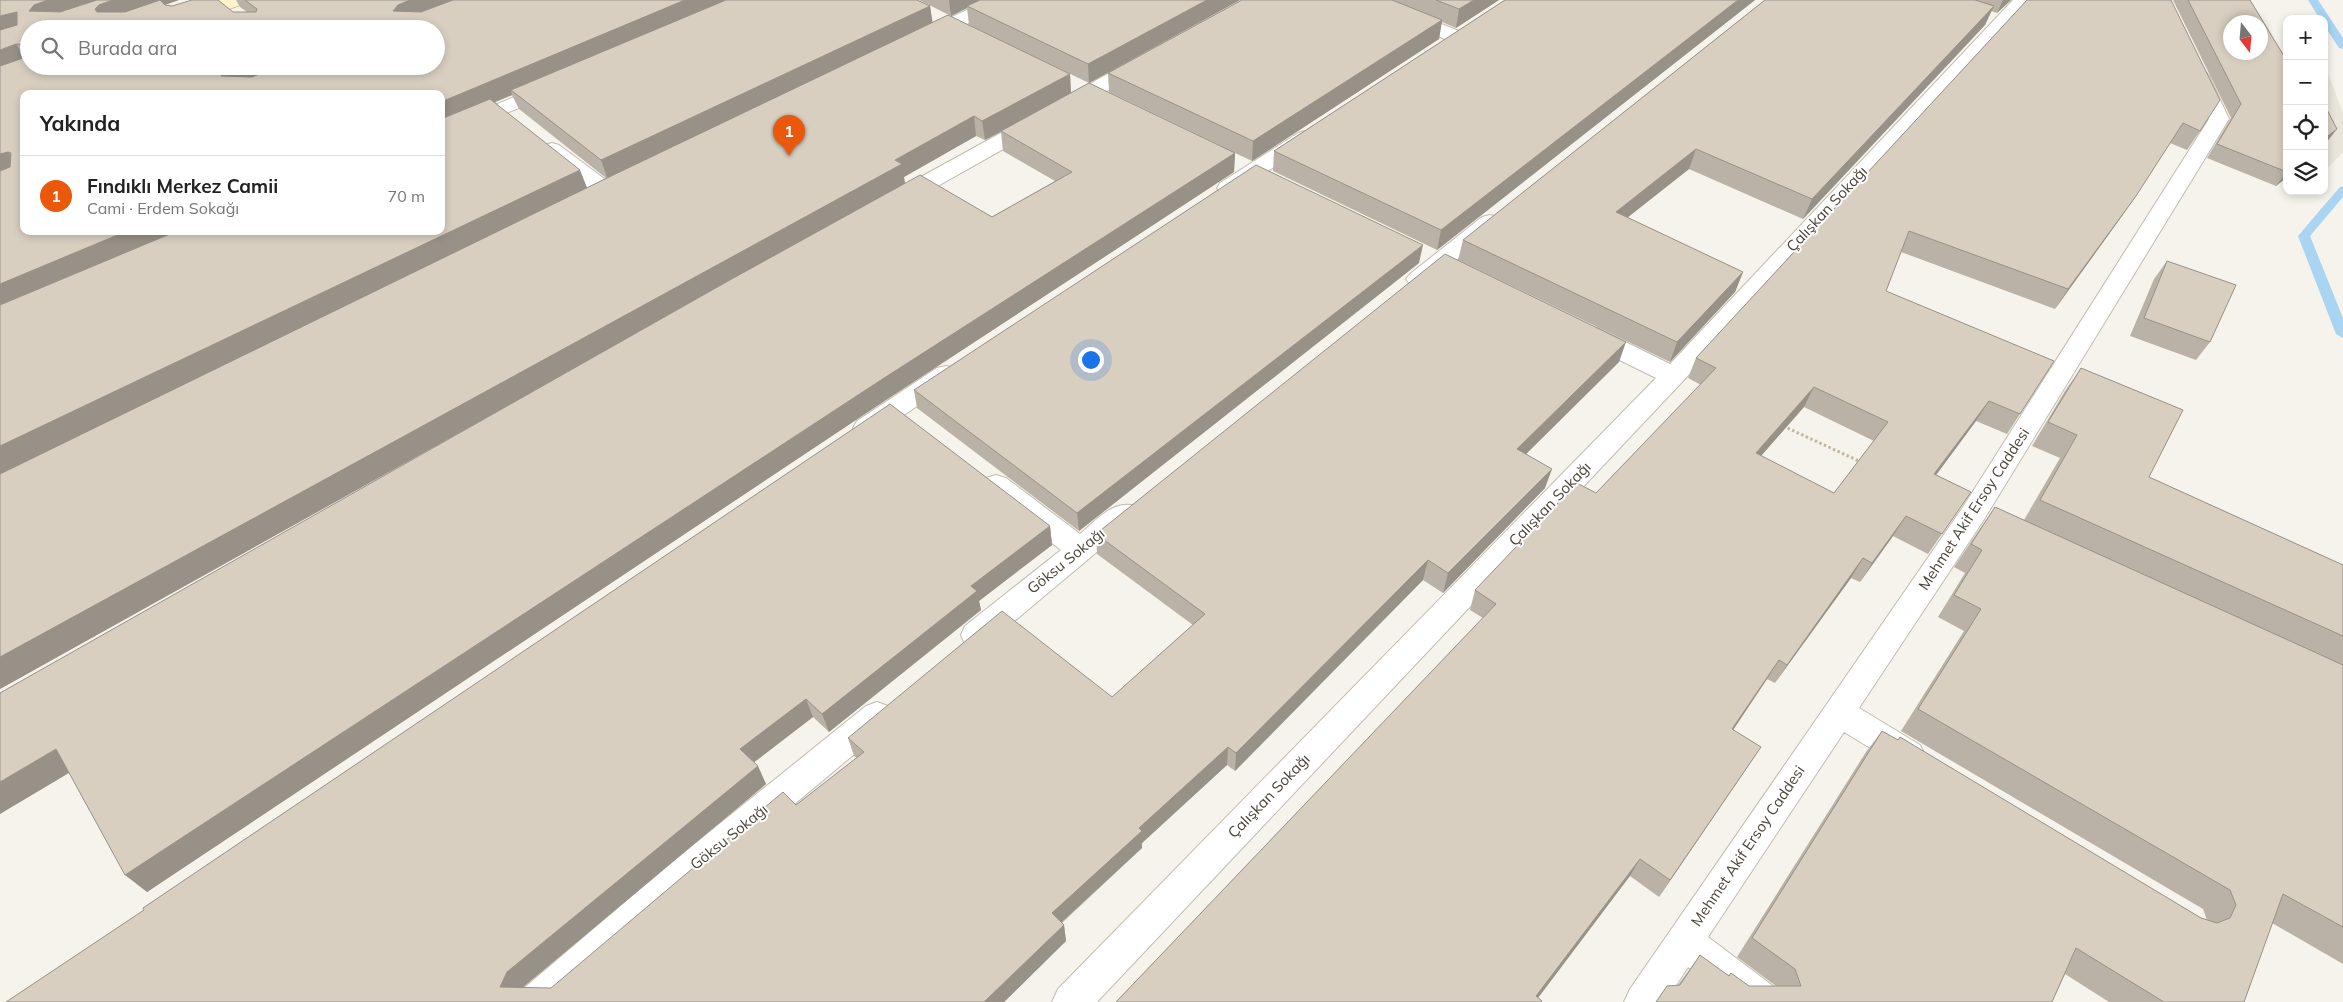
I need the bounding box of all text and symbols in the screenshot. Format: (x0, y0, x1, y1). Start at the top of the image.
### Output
north arrow (2223, 15, 2268, 60)
map controls (2283, 15, 2328, 195)
button: + (2283, 15, 2328, 60)
search box (20, 20, 445, 75)
icon: search (38, 34, 66, 62)
text: Burada ara (78, 36, 177, 60)
button: − (2283, 60, 2328, 105)
button: locate (2283, 105, 2328, 150)
text: Yakında (40, 110, 120, 136)
pin: 1 (773, 115, 805, 156)
button: layers (2283, 150, 2328, 195)
street label: Çalışkan Sokağı (1782, 162, 1871, 255)
text: Fındıklı Merkez Camii (87, 174, 278, 198)
text: 1 (51, 186, 61, 206)
text: 70 m (388, 186, 425, 206)
text: Cami · Erdem Sokağı (87, 198, 239, 218)
your location (1078, 347, 1104, 373)
street label: Mehmet Akif Ersoy Caddesi (1914, 424, 2033, 593)
street label: Çalışkan Sokağı (1505, 457, 1595, 550)
street label: Göksu Sokağı (1023, 524, 1108, 598)
street label: Çalışkan Sokağı (1224, 749, 1314, 842)
street label: Mehmet Akif Ersoy Caddesi (1687, 762, 1809, 930)
street label: Göksu Sokağı (686, 800, 771, 874)

